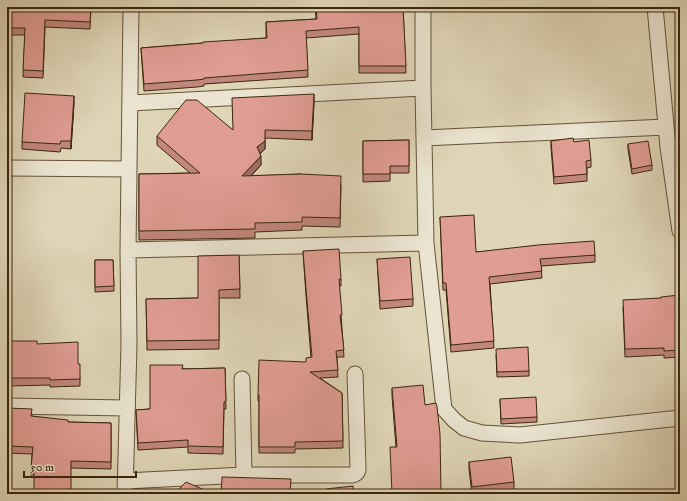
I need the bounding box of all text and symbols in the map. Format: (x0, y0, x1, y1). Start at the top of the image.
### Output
scale bar (24, 453, 136, 479)
text: 50 m (30, 460, 54, 475)

